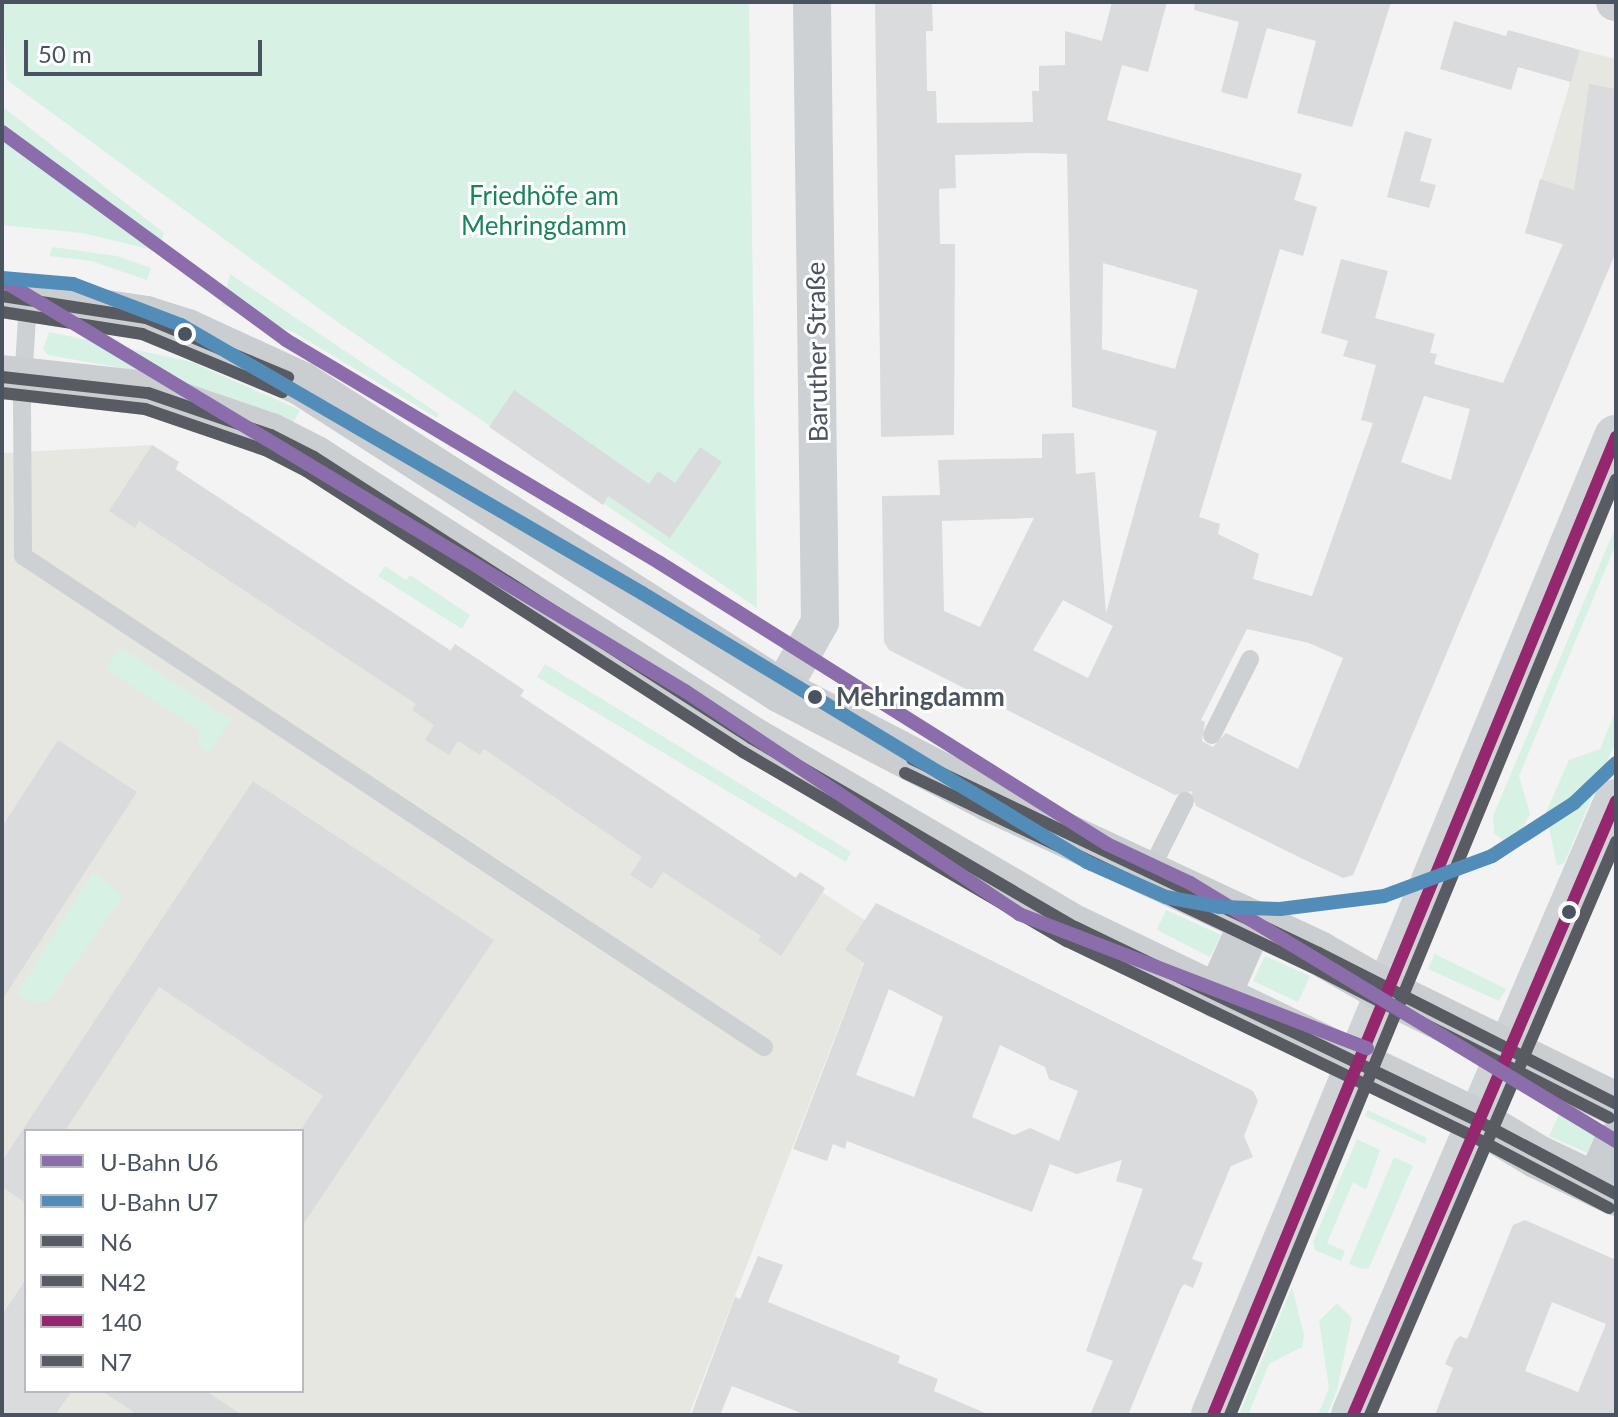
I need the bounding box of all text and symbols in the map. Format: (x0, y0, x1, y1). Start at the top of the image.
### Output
scale bar (28, 24, 266, 74)
text: 50 m (38, 39, 92, 68)
park label: Friedhöfe am Mehringdamm (461, 180, 627, 242)
street label: Baruther Straße (800, 261, 834, 443)
unlabelled marker (177, 326, 193, 342)
place label: Mehringdamm (836, 681, 1005, 713)
marker: Mehringdamm (801, 683, 829, 711)
unlabelled marker (1561, 904, 1577, 920)
legend (24, 1129, 304, 1393)
text: U-Bahn U6 (100, 1147, 218, 1176)
text: U-Bahn U7 (100, 1187, 218, 1216)
text: N6 (100, 1227, 132, 1256)
text: N42 (100, 1267, 146, 1296)
text: 140 (100, 1307, 142, 1336)
text: N7 (100, 1347, 132, 1376)

